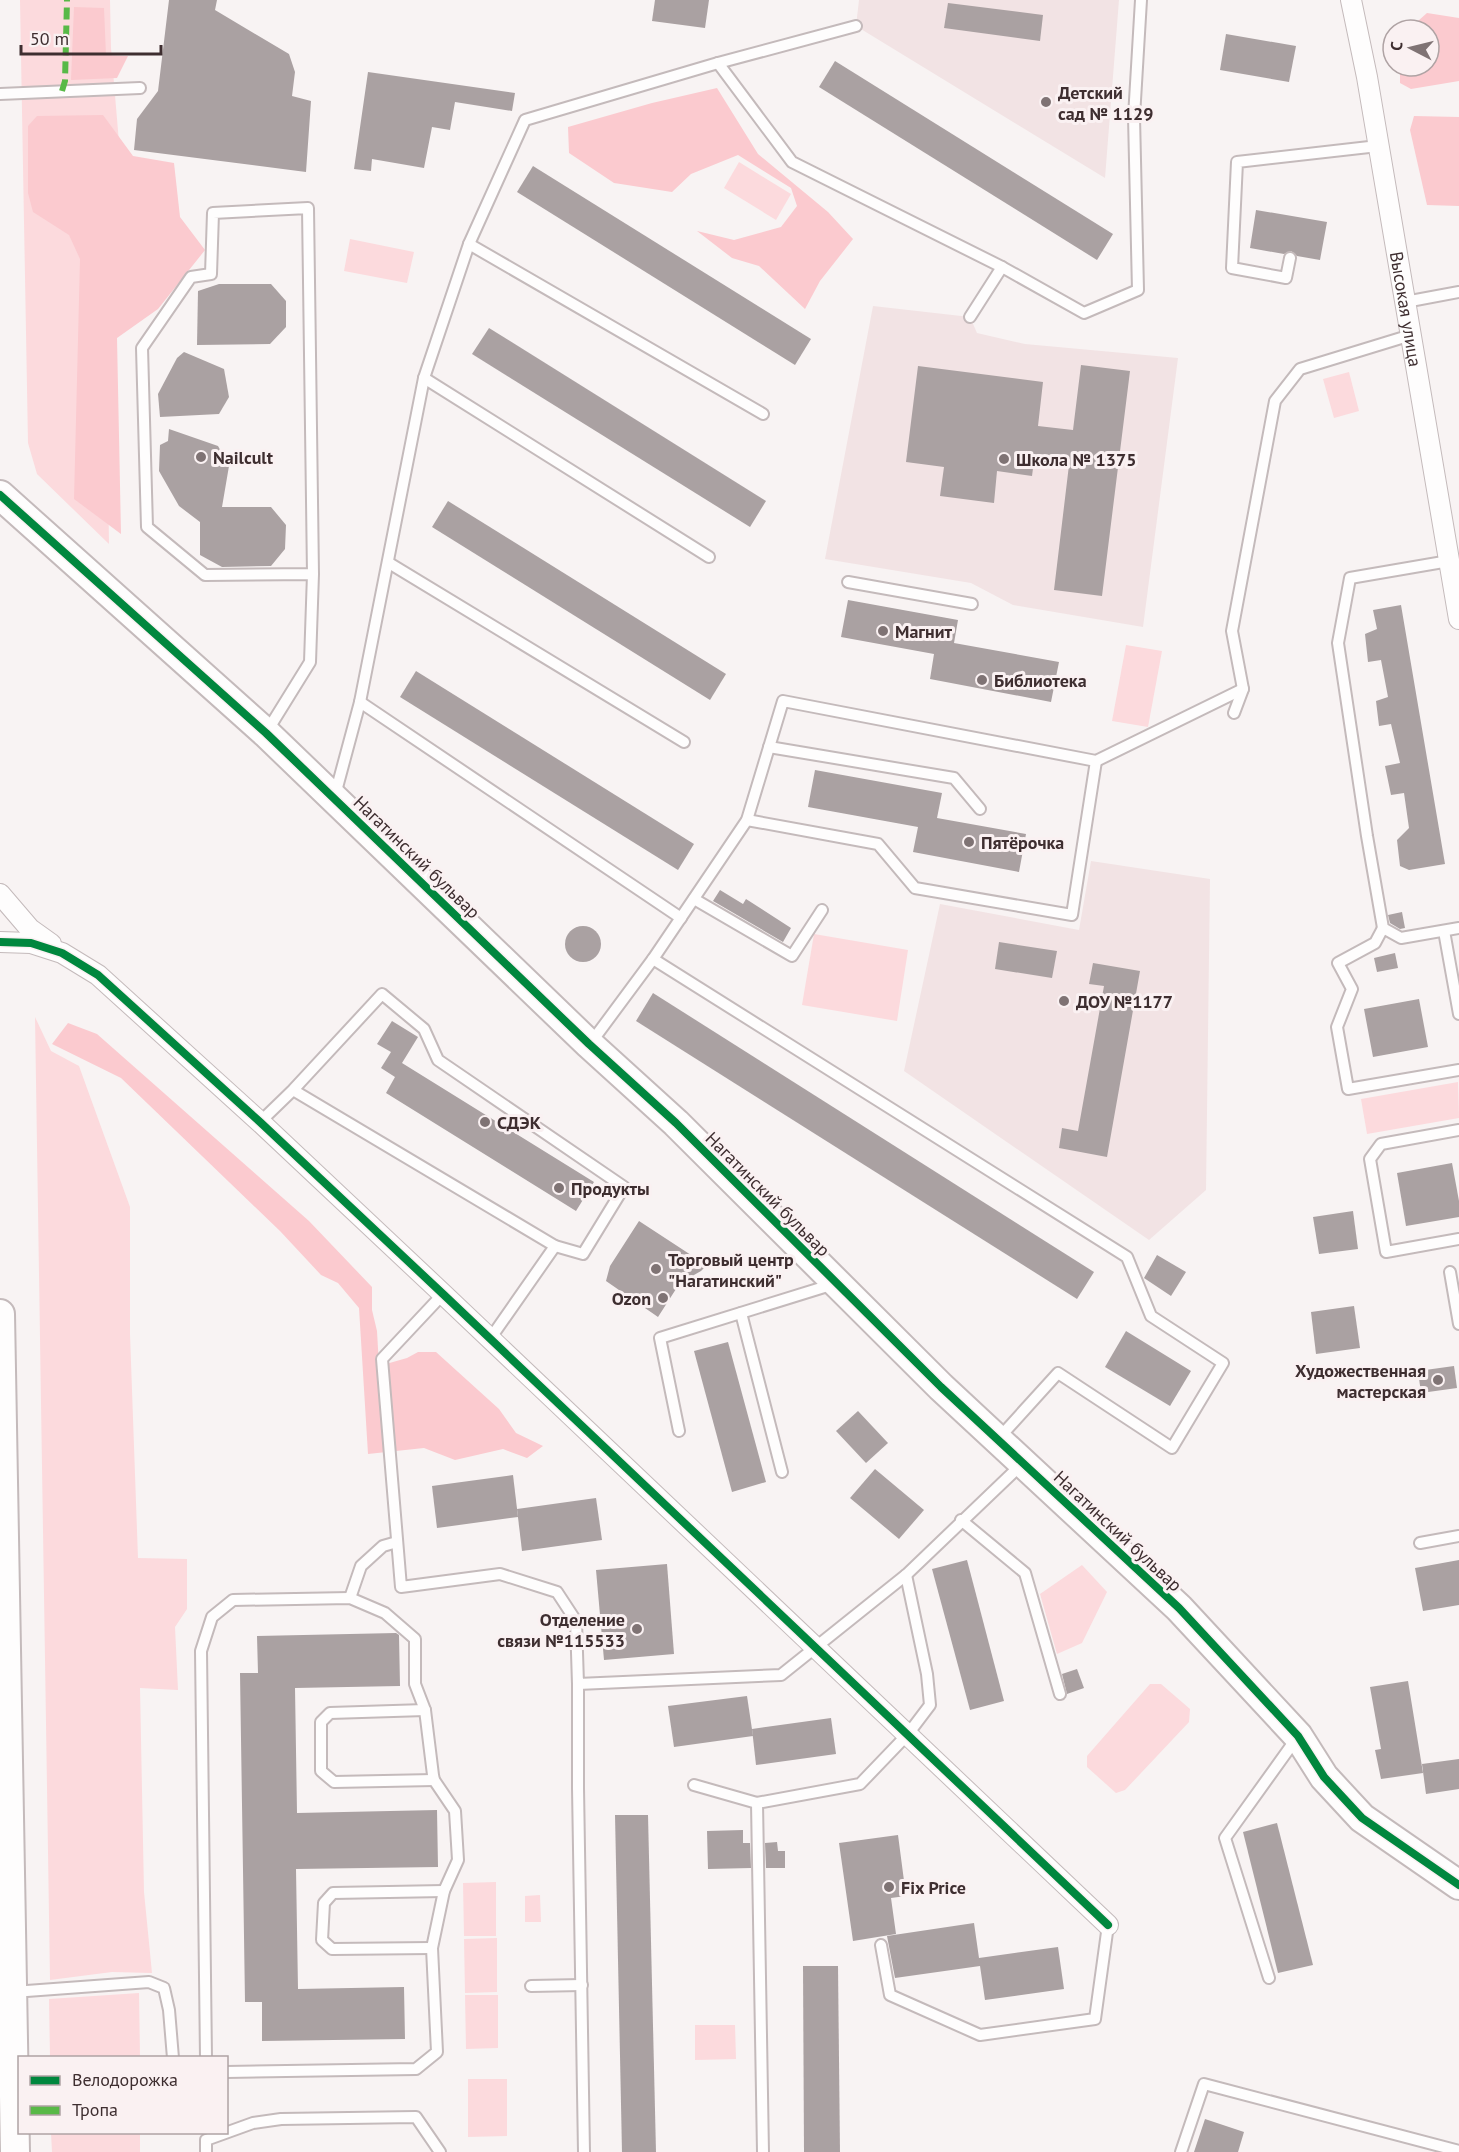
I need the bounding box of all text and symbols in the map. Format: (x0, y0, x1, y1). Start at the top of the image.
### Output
scale bar (21, 18, 160, 56)
north arrow (1381, 18, 1441, 78)
text: 50 m (30, 27, 69, 50)
text: С (1386, 40, 1407, 52)
place label: Детский сад № 1129 (1058, 81, 1153, 125)
marker: Детский сад № 1129 (1039, 95, 1053, 109)
street label: Высокая улица (1385, 250, 1427, 368)
place label: Nailcult (213, 446, 274, 469)
place label: Школа № 1375 (1016, 448, 1136, 471)
marker: Nailcult (194, 450, 208, 464)
marker: Школа № 1375 (997, 452, 1011, 466)
place label: Магнит (895, 620, 953, 643)
marker: Магнит (876, 624, 890, 638)
place label: Библиотека (994, 669, 1087, 692)
marker: Библиотека (975, 673, 989, 687)
street label: Нагатинский бульвар (349, 791, 485, 923)
place label: Пятёрочка (981, 831, 1064, 854)
marker: Пятёрочка (962, 835, 976, 849)
place label: ДОУ №1177 (1076, 990, 1173, 1013)
marker: ДОУ №1177 (1057, 994, 1071, 1008)
place label: СДЭК (497, 1111, 541, 1134)
marker: СДЭК (478, 1115, 492, 1129)
street label: Нагатинский бульвар (701, 1127, 835, 1261)
place label: Продукты (571, 1177, 650, 1200)
marker: Продукты (552, 1181, 566, 1195)
place label: Торговый центр "Нагатинский" (668, 1248, 794, 1292)
marker: Торговый центр "Нагатинский" (649, 1262, 663, 1276)
place label: Ozon (612, 1287, 651, 1310)
marker: Ozon (656, 1291, 670, 1305)
place label: Художественная мастерская (1295, 1359, 1426, 1403)
marker: Художественная мастерская (1431, 1373, 1445, 1387)
street label: Нагатинский бульвар (1049, 1466, 1187, 1596)
place label: Отделение связи №115533 (497, 1608, 625, 1652)
marker: Отделение связи №115533 (630, 1622, 644, 1636)
place label: Fix Price (901, 1876, 966, 1899)
marker: Fix Price (882, 1880, 896, 1894)
legend (18, 2056, 228, 2134)
text: Велодорожка (72, 2068, 178, 2091)
text: Тропа (72, 2098, 118, 2121)

